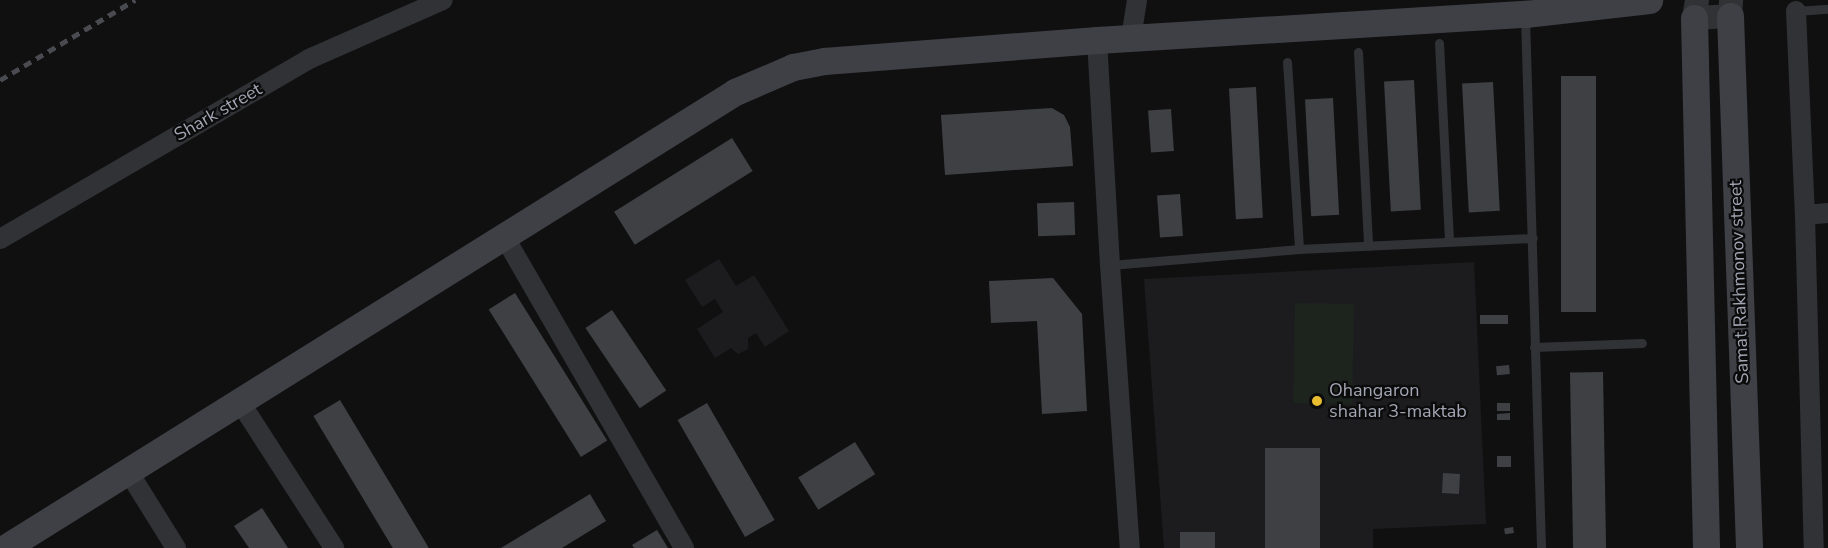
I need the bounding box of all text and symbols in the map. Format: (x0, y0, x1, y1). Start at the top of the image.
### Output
street label: Shark street (170, 78, 266, 146)
street label: Samat Rakhmonov street (1725, 180, 1753, 384)
place label: Ohangaron shahar 3-maktab (1329, 380, 1467, 422)
marker: Ohangaron shahar 3-maktab (1310, 394, 1324, 408)

